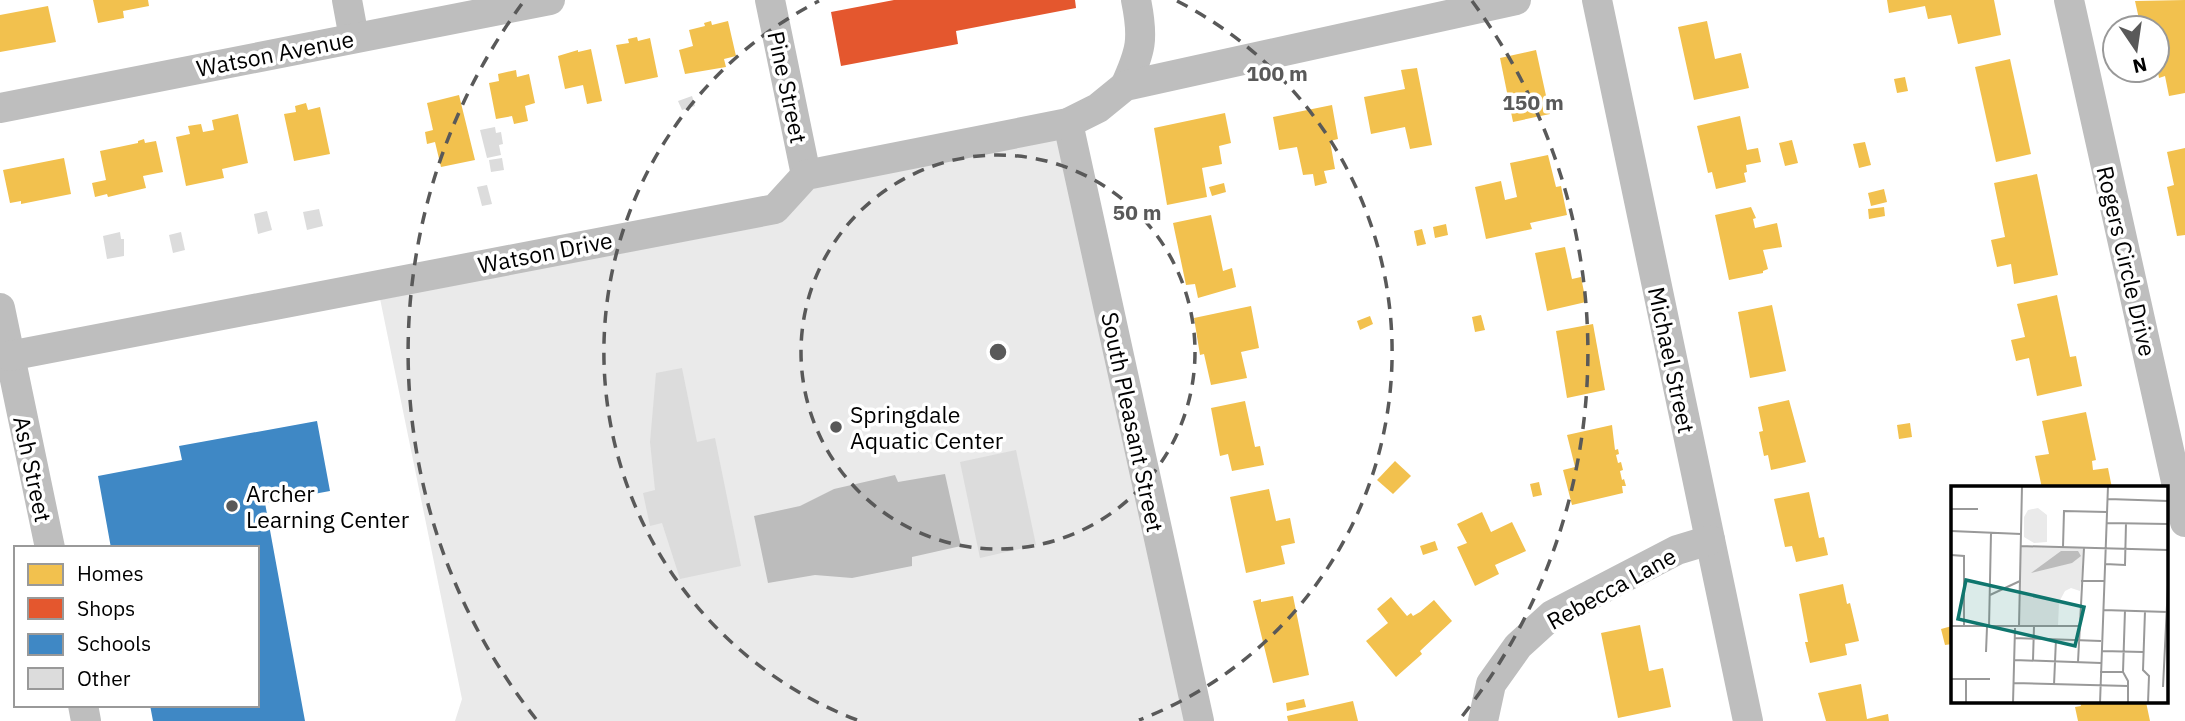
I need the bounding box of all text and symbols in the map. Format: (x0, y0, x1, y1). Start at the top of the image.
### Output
north arrow (2101, 14, 2171, 84)
street label: Watson Avenue (194, 23, 356, 83)
street label: Pine Street (761, 28, 815, 146)
text: N (2130, 52, 2149, 79)
text: 100 m (1246, 59, 1308, 87)
text: 150 m (1502, 88, 1564, 116)
street label: Rogers Circle Drive (2090, 163, 2164, 359)
text: 50 m (1113, 198, 1161, 226)
street label: Watson Drive (475, 224, 615, 280)
street label: Michael Street (1642, 284, 1702, 436)
street label: South Pleasant Street (1095, 309, 1171, 535)
centre of rings (986, 340, 1010, 364)
place label: Springdale Aquatic Center (850, 399, 1004, 455)
street label: Ash Street (7, 413, 59, 525)
marker: Springdale Aquatic Center (828, 419, 844, 435)
place label: Archer Learning Center (246, 478, 410, 534)
inset map (1951, 486, 2168, 704)
marker: Archer Learning Center (224, 498, 240, 514)
street label: Rebecca Lane (1541, 540, 1681, 636)
legend (14, 546, 259, 707)
text: Homes (77, 559, 144, 587)
text: Shops (77, 594, 135, 622)
text: Schools (77, 629, 151, 657)
text: Other (77, 664, 131, 692)

